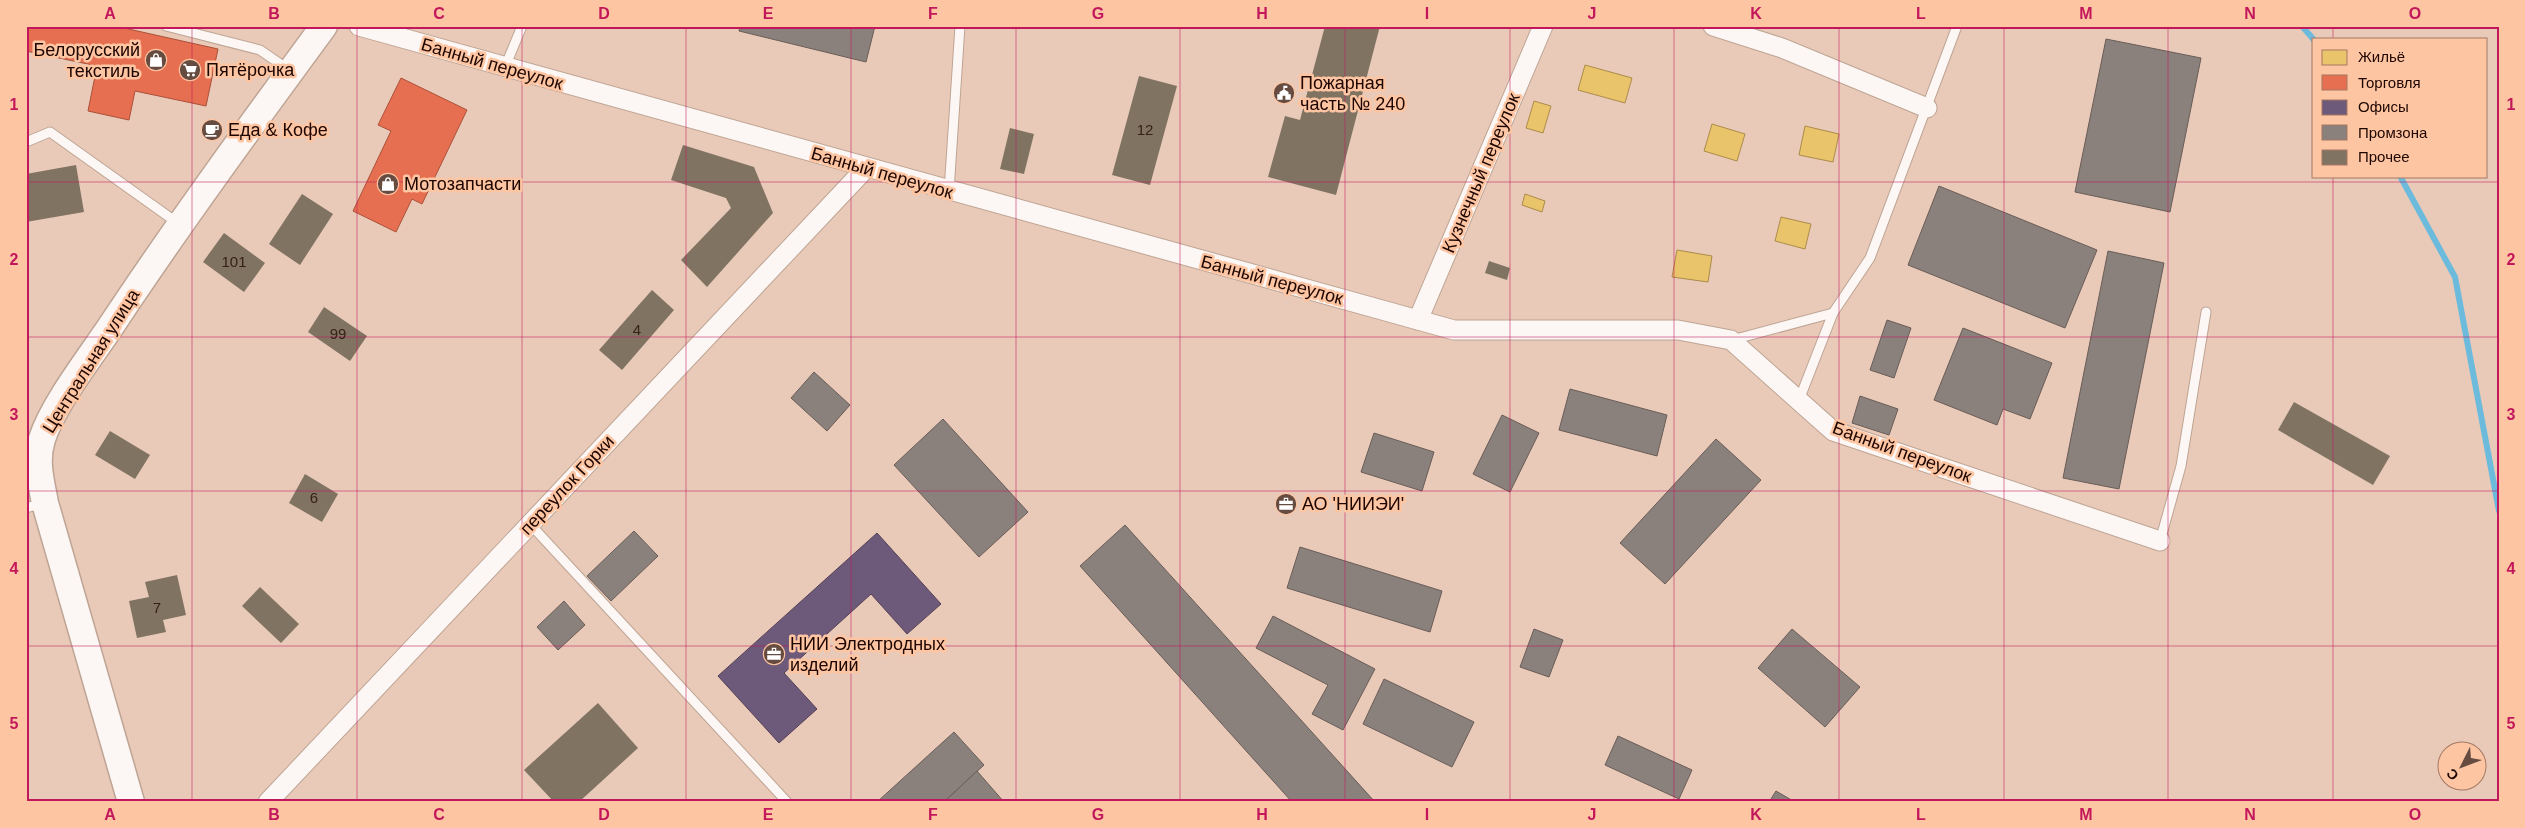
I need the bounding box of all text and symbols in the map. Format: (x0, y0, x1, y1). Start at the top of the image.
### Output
text: A (104, 5, 116, 22)
text: B (268, 5, 280, 22)
text: C (433, 5, 445, 22)
text: D (598, 5, 610, 22)
text: E (763, 5, 774, 22)
text: F (928, 5, 938, 22)
text: G (1092, 5, 1104, 22)
text: H (1256, 5, 1268, 22)
text: I (1425, 5, 1429, 22)
text: J (1588, 5, 1596, 22)
text: K (1750, 5, 1762, 22)
text: L (1916, 5, 1926, 22)
text: M (2079, 5, 2093, 22)
text: N (2244, 5, 2256, 22)
text: O (2409, 5, 2421, 22)
street label: Банный переулок (419, 34, 565, 94)
legend (2312, 38, 2488, 178)
place label: Белорусский текстиль (33, 40, 140, 81)
shop icon: Белорусский текстиль (144, 48, 168, 72)
text: Жильё (2358, 48, 2405, 65)
supermarket icon: Пятёрочка (178, 58, 202, 82)
place label: Пятёрочка (206, 60, 295, 80)
place label: Пожарная часть № 240 (1300, 73, 1405, 114)
text: Торговля (2358, 74, 2421, 91)
public building icon: Пожарная часть № 240 (1272, 81, 1296, 105)
street label: Кузнечный переулок (1438, 90, 1524, 256)
text: 1 (10, 96, 19, 113)
text: 1 (2507, 96, 2516, 113)
text: Офисы (2358, 98, 2409, 115)
cafe icon: Еда & Кофе (200, 118, 224, 142)
place label: Еда & Кофе (228, 120, 328, 140)
house number: 12 (1137, 121, 1153, 138)
text: Промзона (2358, 124, 2428, 141)
street label: Банный переулок (809, 143, 955, 203)
text: Прочее (2358, 148, 2410, 165)
shop icon: Мотозапчасти (376, 172, 400, 196)
place label: Мотозапчасти (404, 174, 521, 194)
text: 2 (10, 251, 19, 268)
street label: Банный переулок (1199, 251, 1345, 309)
text: 2 (2507, 251, 2516, 268)
house number: 101 (221, 253, 247, 270)
street label: Центральная улица (39, 285, 144, 437)
house number: 4 (633, 321, 641, 338)
house number: 99 (330, 325, 346, 342)
text: 3 (10, 406, 19, 423)
text: 3 (2507, 406, 2516, 423)
street label: Банный переулок (1830, 418, 1974, 486)
street label: переулок Горки (516, 431, 618, 539)
house number: 6 (310, 489, 318, 506)
office icon: АО 'НИИЭИ' (1274, 492, 1298, 516)
place label: АО 'НИИЭИ' (1302, 494, 1404, 514)
text: 4 (10, 560, 19, 577)
text: 4 (2507, 560, 2516, 577)
house number: 7 (153, 599, 161, 616)
place label: НИИ Электродных изделий (790, 634, 945, 675)
office icon: НИИ Электродных изделий (762, 642, 786, 666)
text: 5 (10, 715, 19, 732)
text: 5 (2507, 715, 2516, 732)
north arrow (2438, 740, 2488, 790)
text: С (2443, 766, 2462, 784)
text: A (104, 806, 116, 823)
text: B (268, 806, 280, 823)
text: C (433, 806, 445, 823)
text: D (598, 806, 610, 823)
text: E (763, 806, 774, 823)
text: F (928, 806, 938, 823)
text: G (1092, 806, 1104, 823)
text: H (1256, 806, 1268, 823)
text: I (1425, 806, 1429, 823)
text: J (1588, 806, 1596, 823)
text: K (1750, 806, 1762, 823)
text: L (1916, 806, 1926, 823)
text: M (2079, 806, 2093, 823)
text: N (2244, 806, 2256, 823)
text: O (2409, 806, 2421, 823)

